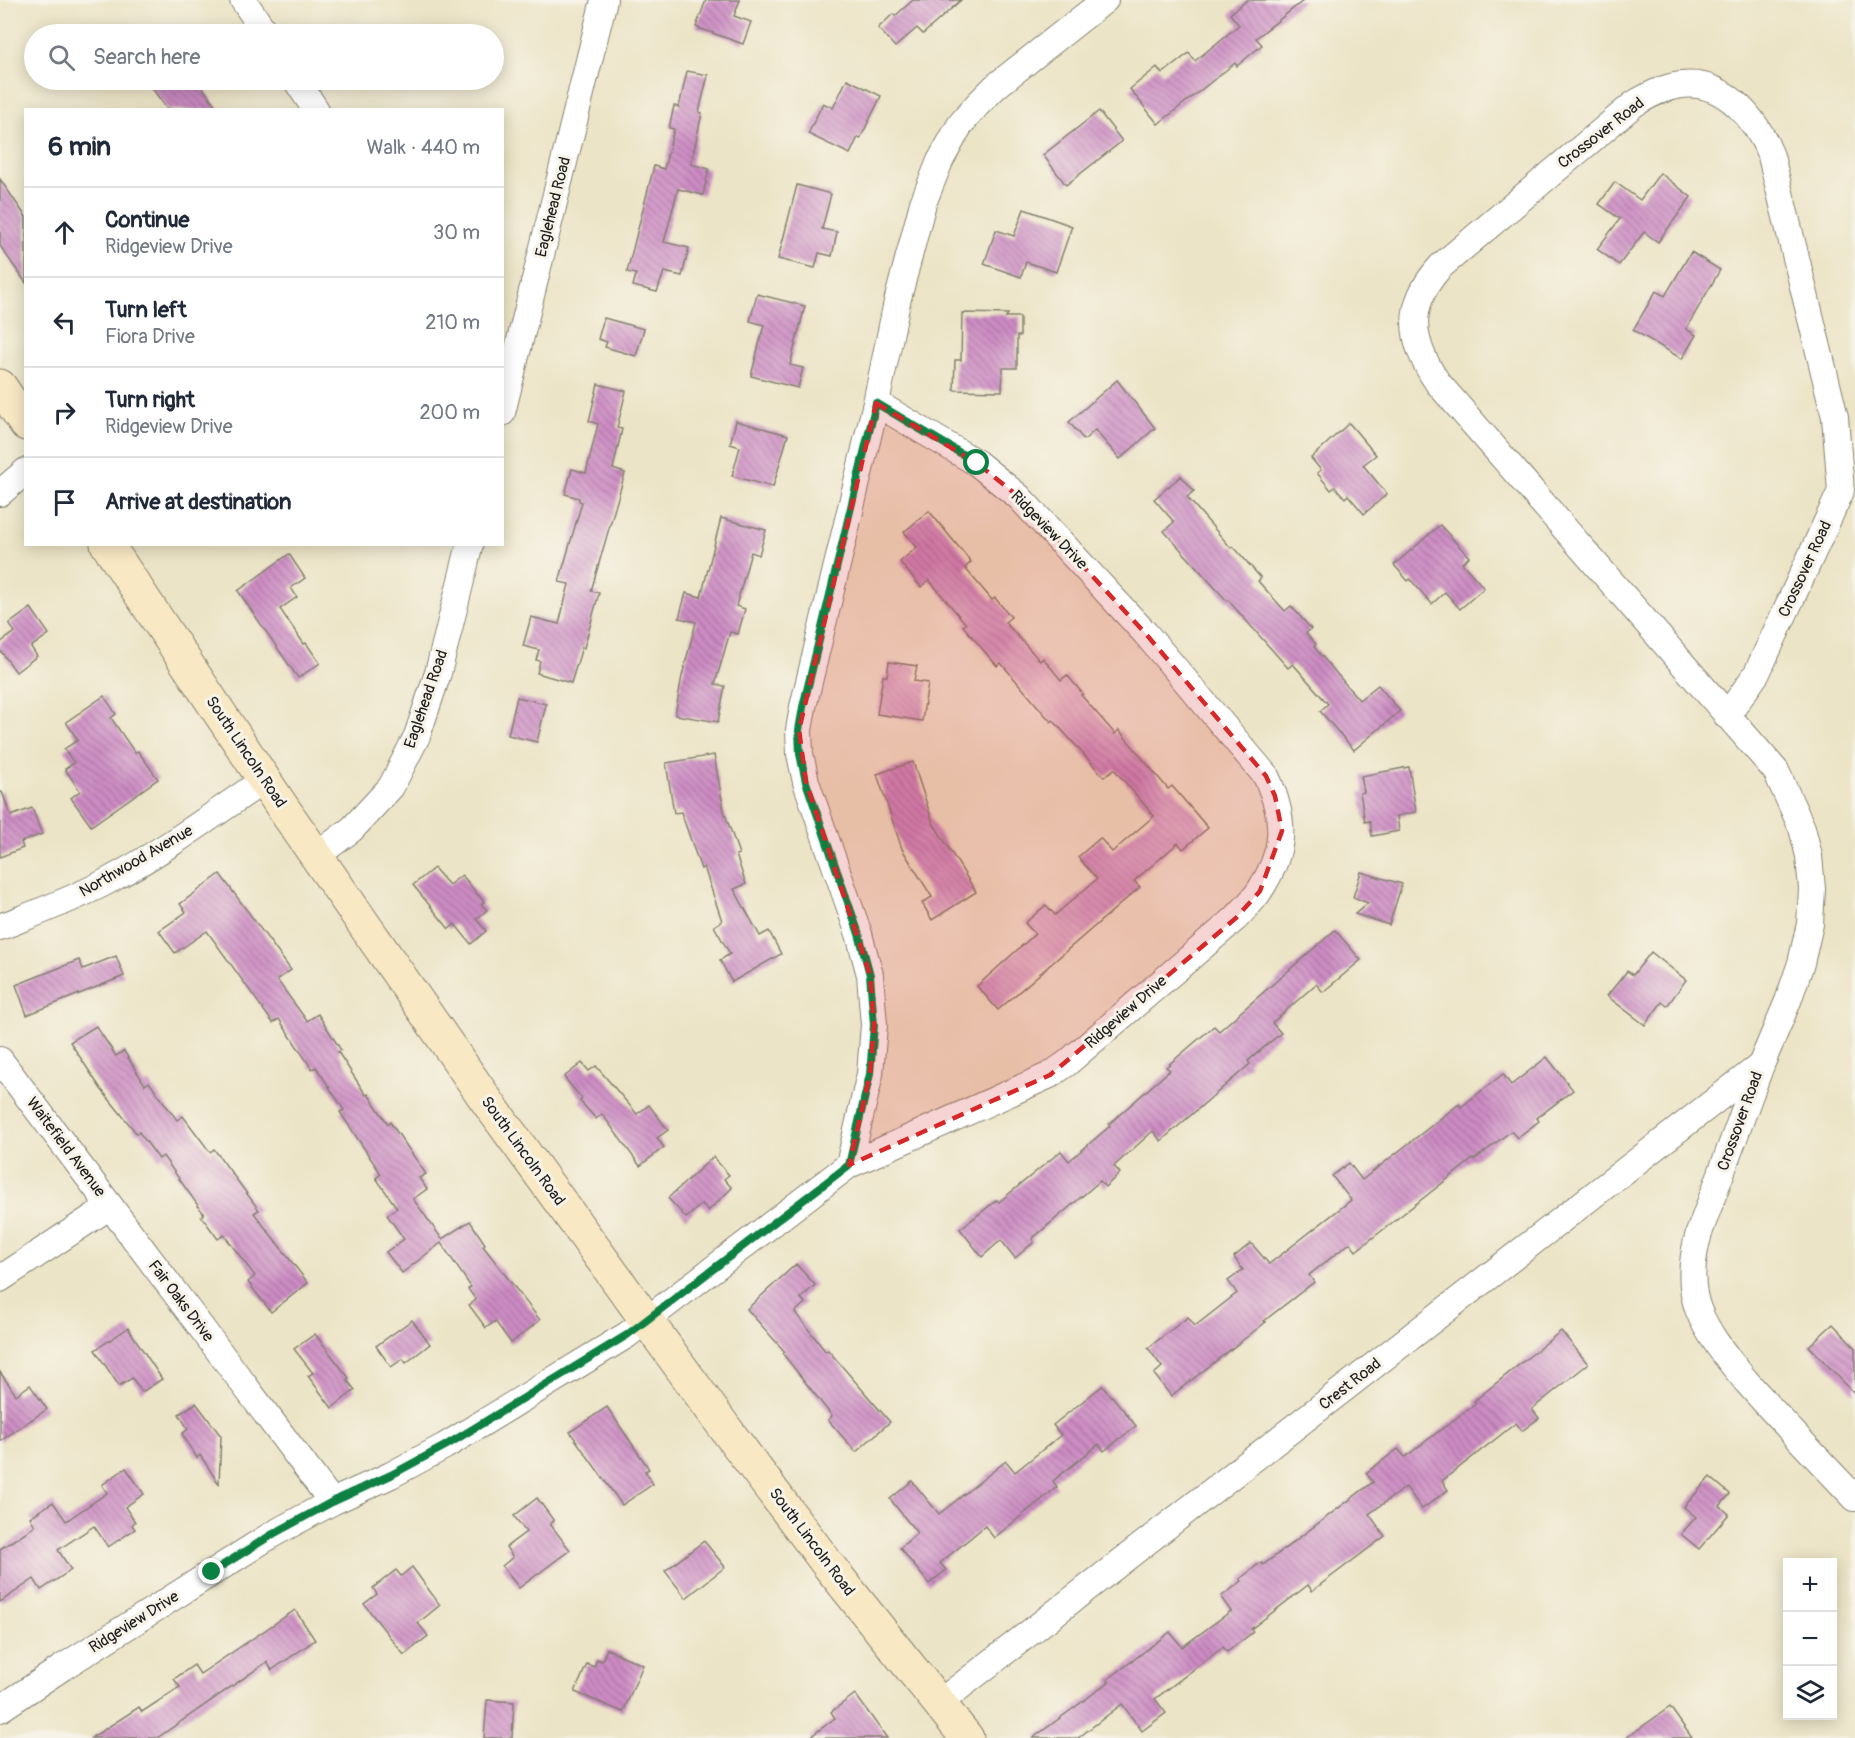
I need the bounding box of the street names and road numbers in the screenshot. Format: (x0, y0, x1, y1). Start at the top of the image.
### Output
street label: Crossover Road (1554, 93, 1648, 173)
street label: Eaglehead Road (531, 155, 575, 259)
street label: Ridgeview Drive (1006, 486, 1092, 574)
street label: Crossover Road (1774, 518, 1836, 620)
street label: Eaglehead Road (400, 647, 452, 751)
street label: South Lincoln Road (201, 692, 291, 812)
street label: Northwood Avenue (76, 820, 196, 902)
street label: Ridgeview Drive (1081, 971, 1171, 1053)
street label: Crossover Road (1713, 1069, 1767, 1173)
street label: South Lincoln Road (477, 1092, 569, 1210)
street label: Waitefield Avenue (22, 1093, 110, 1201)
street label: Fair Oaks Drive (144, 1256, 218, 1346)
street label: Crest Road (1315, 1354, 1385, 1414)
street label: South Lincoln Road (765, 1484, 859, 1600)
street label: Ridgeview Drive (85, 1586, 183, 1658)

